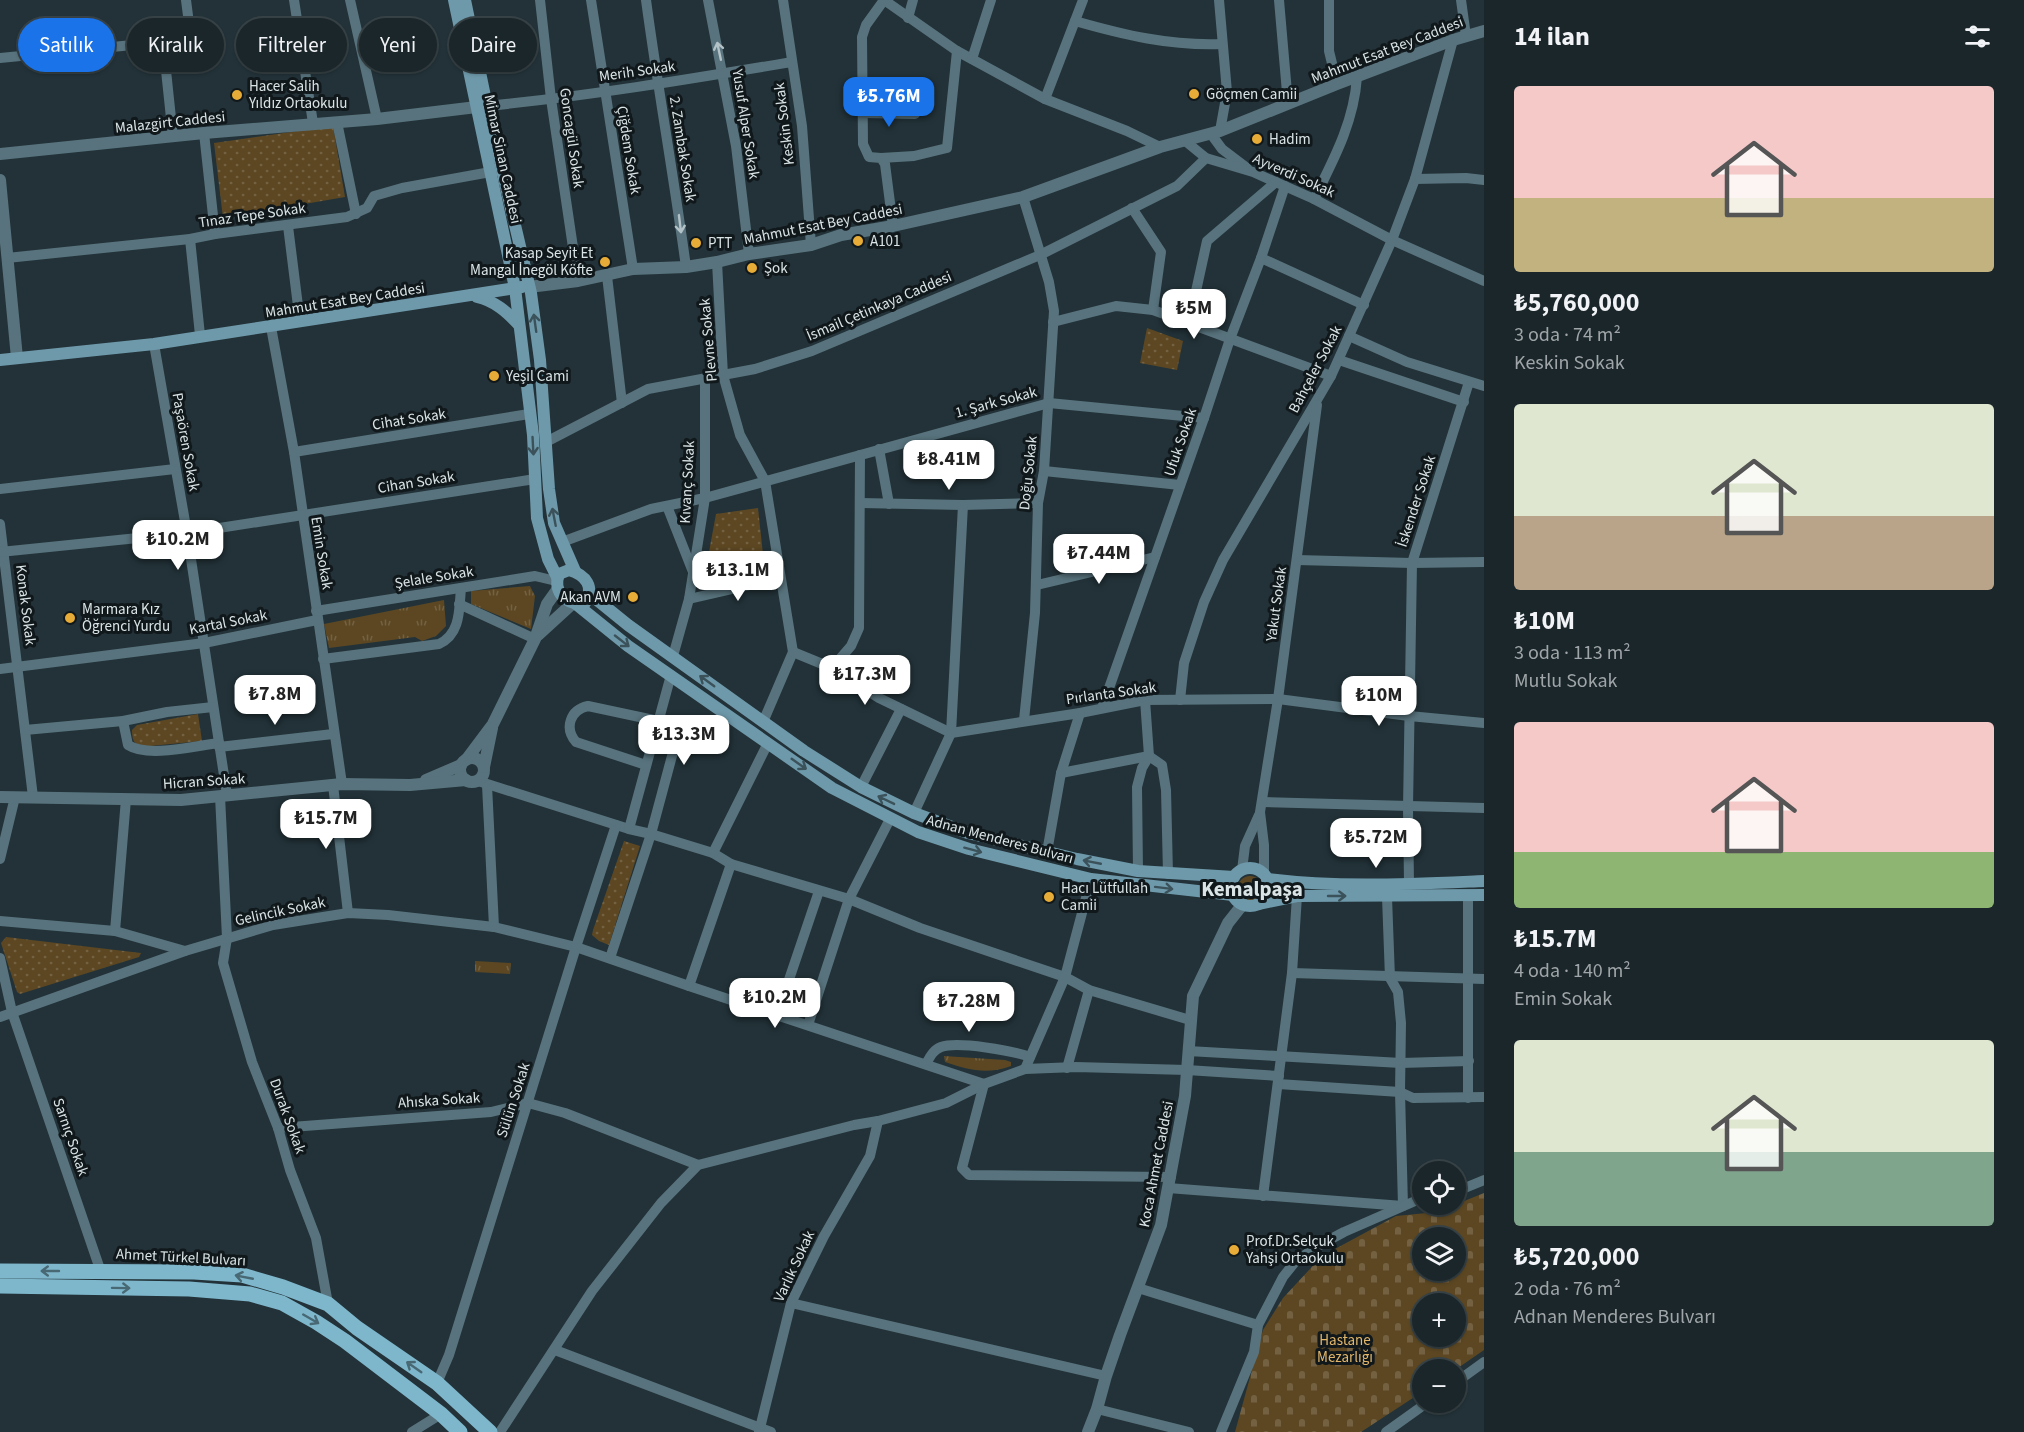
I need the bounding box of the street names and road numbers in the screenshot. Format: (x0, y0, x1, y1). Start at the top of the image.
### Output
street label: Mahmut Esat Bey Caddesi (1308, 12, 1466, 89)
street label: Merih Sokak (598, 56, 677, 87)
street label: Yusuf Alper Sokak (726, 67, 765, 181)
street label: Keskin Sokak (769, 81, 800, 166)
street label: Goncagül Sokak (554, 87, 589, 190)
street label: Mimar Sinan Caddesi (479, 93, 526, 226)
street label: 2. Zambak Sokak (664, 95, 701, 204)
street label: Çiğdem Sokak (611, 104, 646, 196)
street label: Malazgirt Caddesi (114, 106, 226, 139)
street label: Ayverdi Sokak (1249, 148, 1339, 203)
street label: Tınaz Tepe Sokak (197, 198, 307, 233)
street label: Mahmut Esat Bey Caddesi (742, 199, 904, 250)
street label: İsmail Çetinkaya Caddesi (803, 266, 955, 347)
street label: Mahmut Esat Bey Caddesi (264, 277, 426, 323)
street label: Plevne Sokak (694, 297, 723, 383)
street label: Bahçeler Sokak (1284, 321, 1348, 417)
street label: 1. Şark Sokak (953, 381, 1040, 423)
street label: Paşaören Sokak (167, 391, 205, 493)
street label: Cihat Sokak (371, 403, 448, 436)
street label: Ufuk Sokak (1159, 405, 1202, 479)
street label: Doğu Sokak (1014, 434, 1043, 511)
street label: Kıvanç Sokak (675, 439, 700, 524)
street label: İskender Sokak (1392, 452, 1441, 550)
street label: Cihan Sokak (376, 466, 457, 499)
street label: Emin Sokak (305, 515, 338, 592)
street label: Şelale Sokak (393, 561, 476, 594)
street label: Konak Sokak (10, 563, 41, 647)
street label: Yakut Sokak (1261, 565, 1292, 644)
street label: Kartal Sokak (187, 605, 269, 640)
street label: Pırlanta Sokak (1065, 677, 1158, 710)
street label: Hicran Sokak (162, 768, 246, 795)
street label: Adnan Menderes Bulvarı (924, 810, 1076, 869)
street label: Gelincik Sokak (233, 892, 328, 931)
street label: Sülün Sokak (491, 1059, 536, 1140)
street label: Durak Sokak (264, 1076, 311, 1157)
street label: Ahıska Sokak (397, 1087, 482, 1114)
street label: Sarnıç Sokak (47, 1095, 94, 1179)
street label: Koca Ahmet Caddesi (1134, 1099, 1179, 1229)
street label: Varlık Sokak (769, 1227, 820, 1305)
street label: Ahmet Türkel Bulvarı (115, 1244, 247, 1271)

